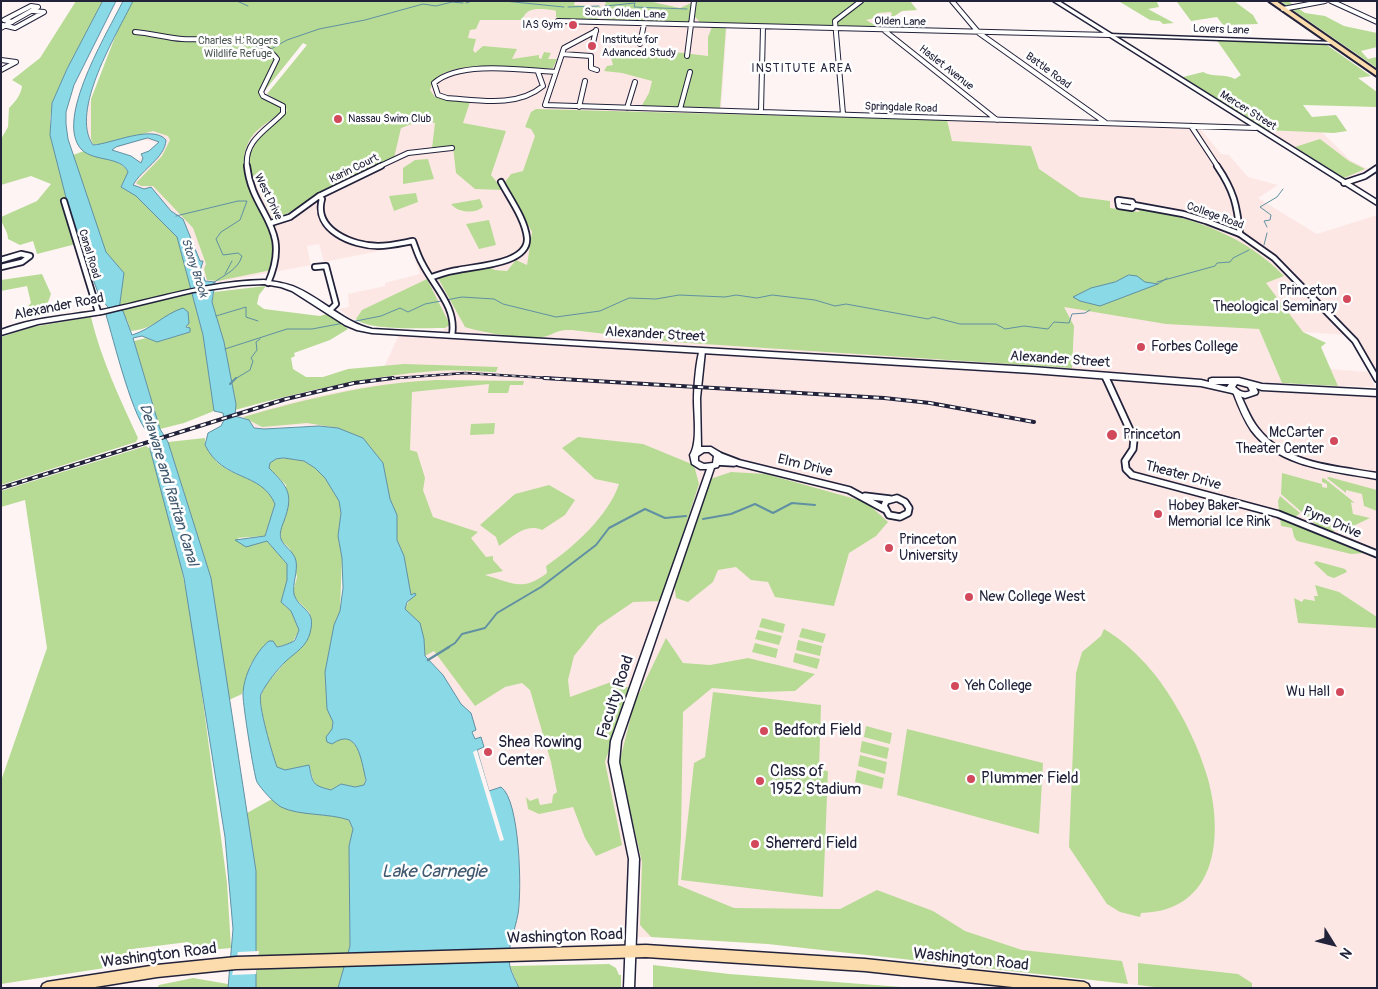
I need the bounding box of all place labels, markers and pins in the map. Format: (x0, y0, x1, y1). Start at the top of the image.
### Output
place label: IAS Gym (522, 18, 563, 32)
marker: IAS Gym (567, 19, 579, 31)
place label: Institute for Advanced Study (602, 33, 676, 59)
marker: Institute for Advanced Study (586, 40, 598, 52)
place label: Nassau Swim Club (348, 112, 431, 126)
marker: Nassau Swim Club (332, 113, 344, 125)
place label: Princeton Theological Seminary (1213, 283, 1337, 316)
marker: Princeton Theological Seminary (1341, 293, 1353, 305)
place label: Forbes College (1151, 339, 1238, 355)
marker: Forbes College (1135, 341, 1147, 353)
place label: McCarter Theater Center (1236, 425, 1324, 458)
place label: Princeton (1123, 427, 1181, 443)
marker: Princeton (1105, 428, 1119, 442)
marker: McCarter Theater Center (1328, 435, 1340, 447)
place label: Hobey Baker Memorial Ice Rink (1168, 498, 1270, 530)
marker: Hobey Baker Memorial Ice Rink (1152, 508, 1164, 520)
place label: Princeton University (899, 532, 958, 564)
marker: Princeton University (883, 542, 895, 554)
place label: New College West (979, 589, 1085, 605)
marker: New College West (963, 591, 975, 603)
place label: Yeh College (965, 678, 1032, 694)
marker: Yeh College (949, 680, 961, 692)
place label: Wu Hall (1286, 684, 1330, 700)
marker: Wu Hall (1334, 686, 1346, 698)
place label: Bedford Field (774, 721, 862, 741)
marker: Bedford Field (758, 725, 770, 737)
place label: Shea Rowing Center (498, 733, 582, 771)
marker: Shea Rowing Center (482, 746, 494, 758)
place label: Class of 1952 Stadium (770, 762, 861, 800)
place label: Plummer Field (981, 769, 1079, 789)
marker: Plummer Field (965, 773, 977, 785)
marker: Class of 1952 Stadium (754, 775, 766, 787)
place label: Sherrerd Field (765, 834, 857, 854)
marker: Sherrerd Field (749, 838, 761, 850)

